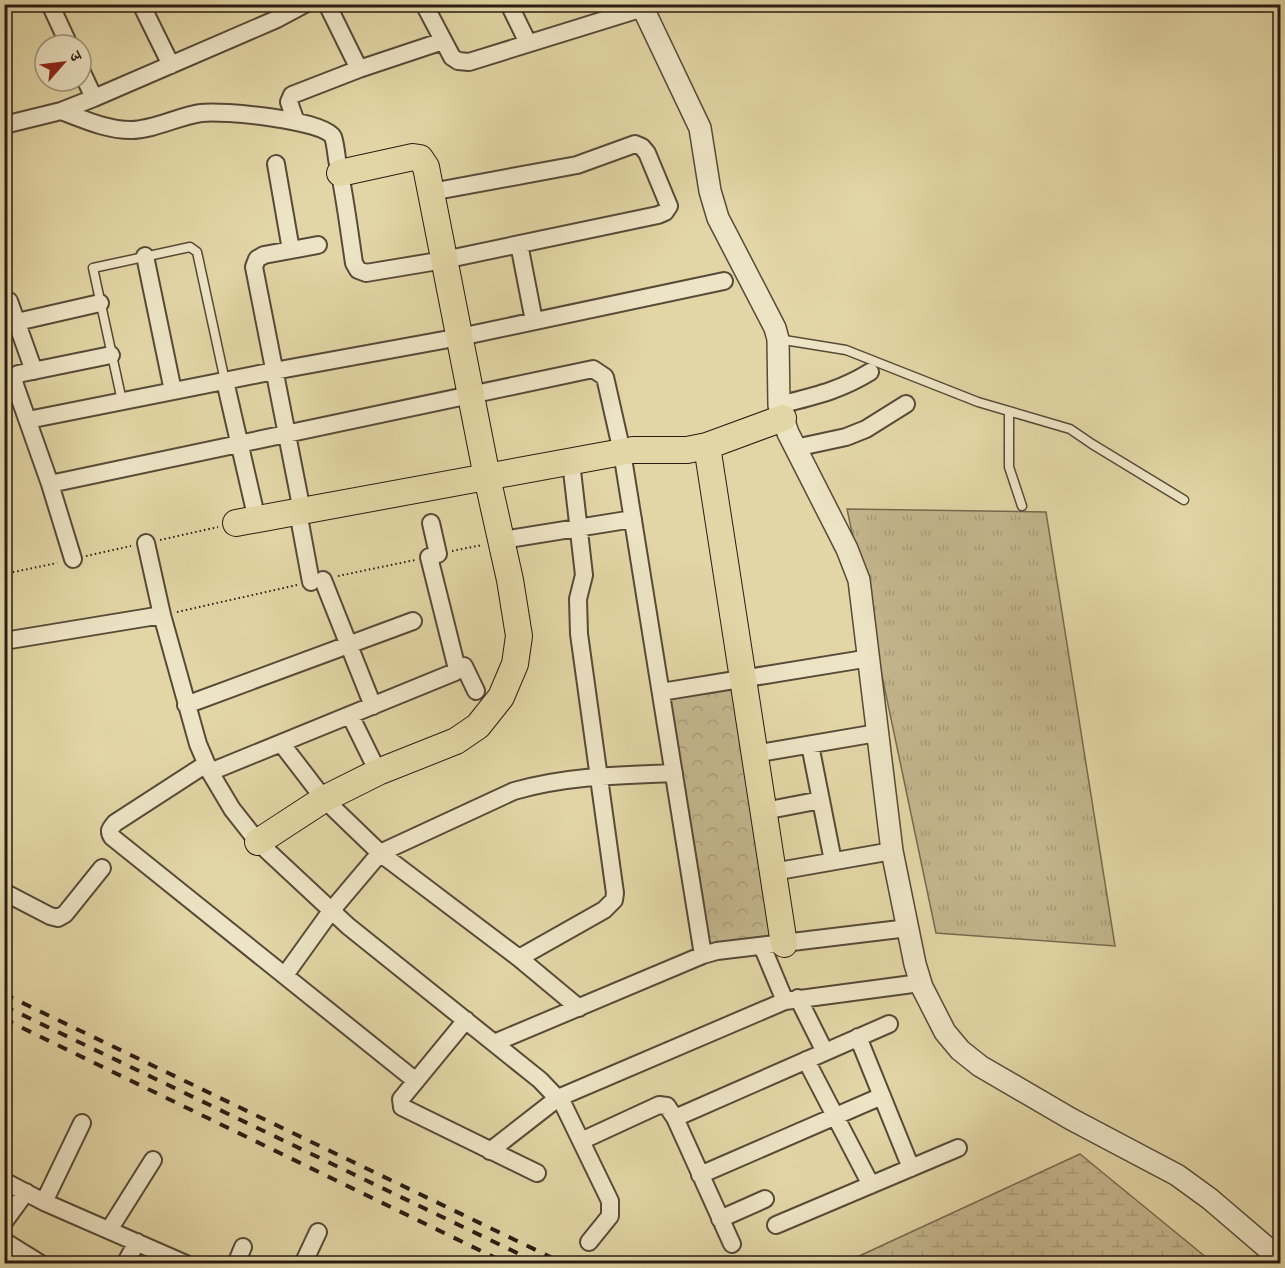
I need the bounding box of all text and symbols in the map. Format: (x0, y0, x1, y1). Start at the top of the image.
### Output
north arrow (33, 33, 93, 93)
text: उ (63, 47, 88, 67)

